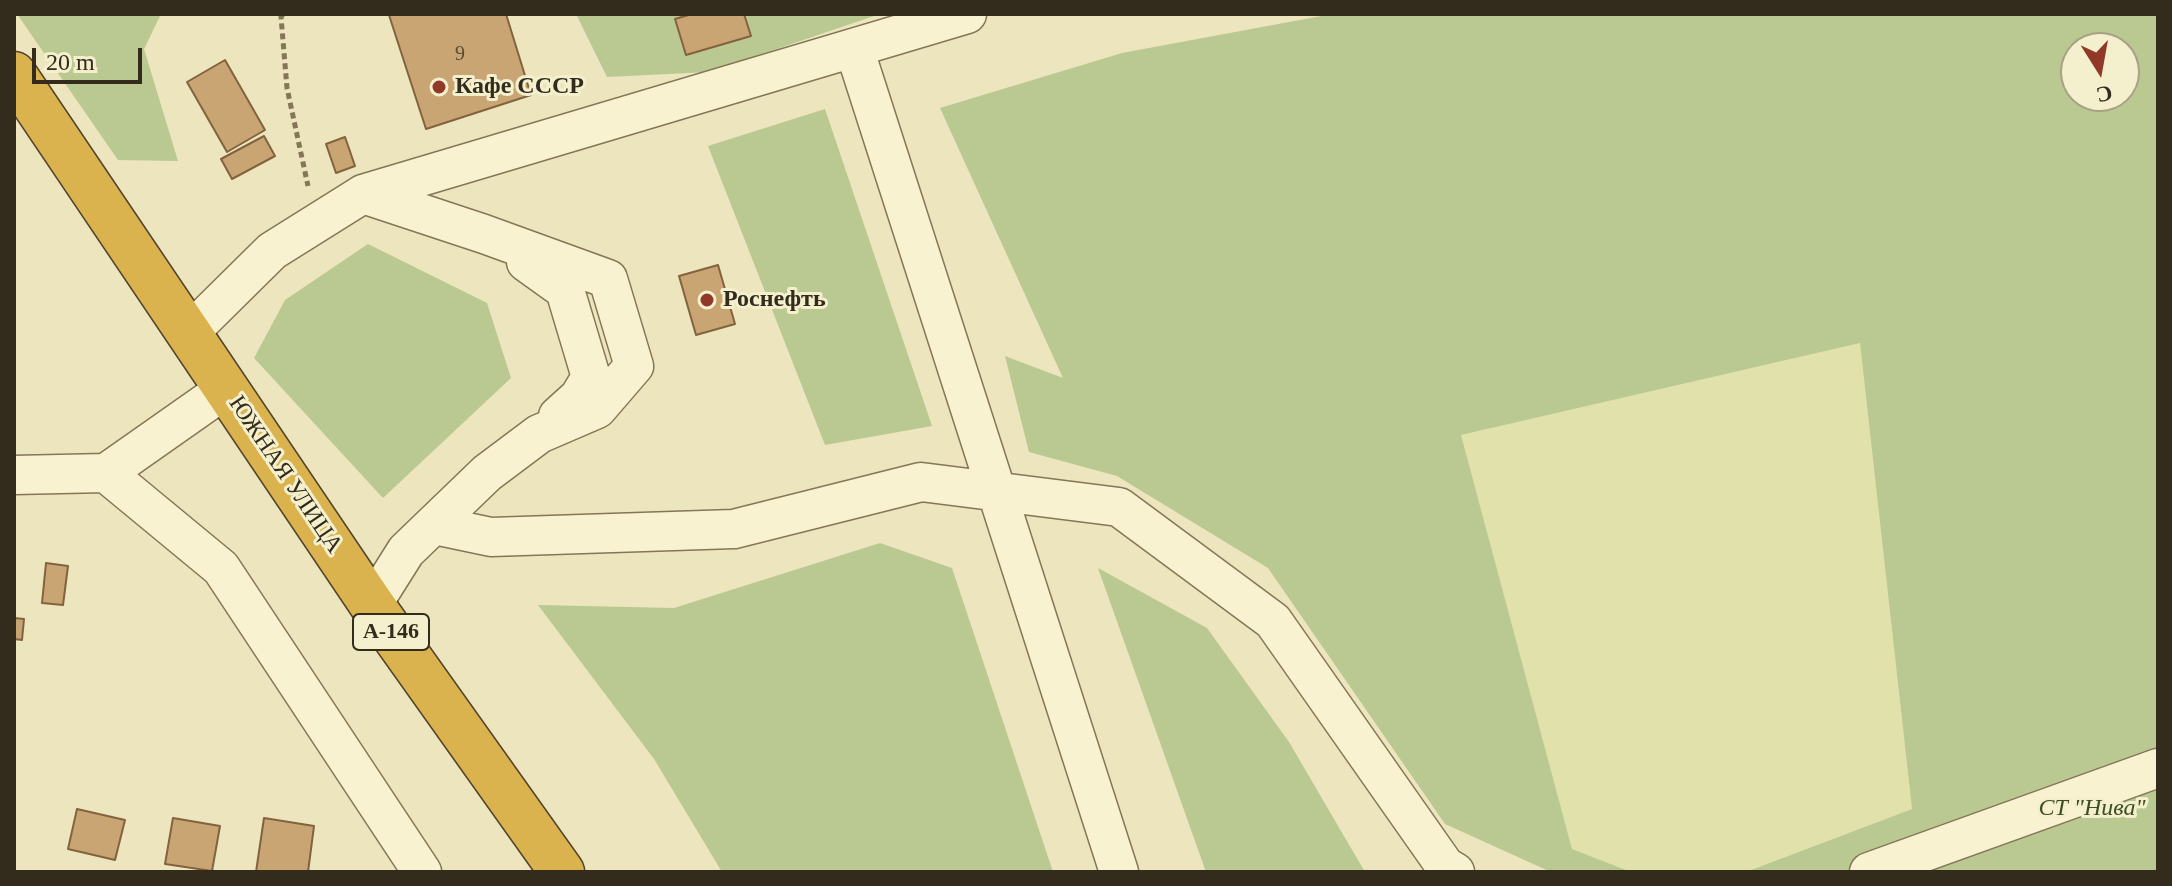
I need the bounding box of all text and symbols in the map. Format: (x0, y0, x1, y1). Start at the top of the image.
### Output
scale bar (36, 32, 146, 82)
north arrow (2060, 32, 2140, 112)
house number: 9 (455, 43, 465, 67)
text: 20 m (46, 49, 95, 75)
place label: Кафе СССР (455, 73, 584, 101)
marker: Кафе СССР (430, 78, 448, 96)
text: С (2094, 80, 2114, 108)
place label: Роснефть (723, 286, 826, 314)
marker: Роснефть (698, 291, 716, 309)
street label: ЮЖНАЯ УЛИЦА (222, 391, 348, 559)
road number: А-146 (353, 614, 429, 650)
park label: СТ "Нива" (2038, 795, 2146, 823)

